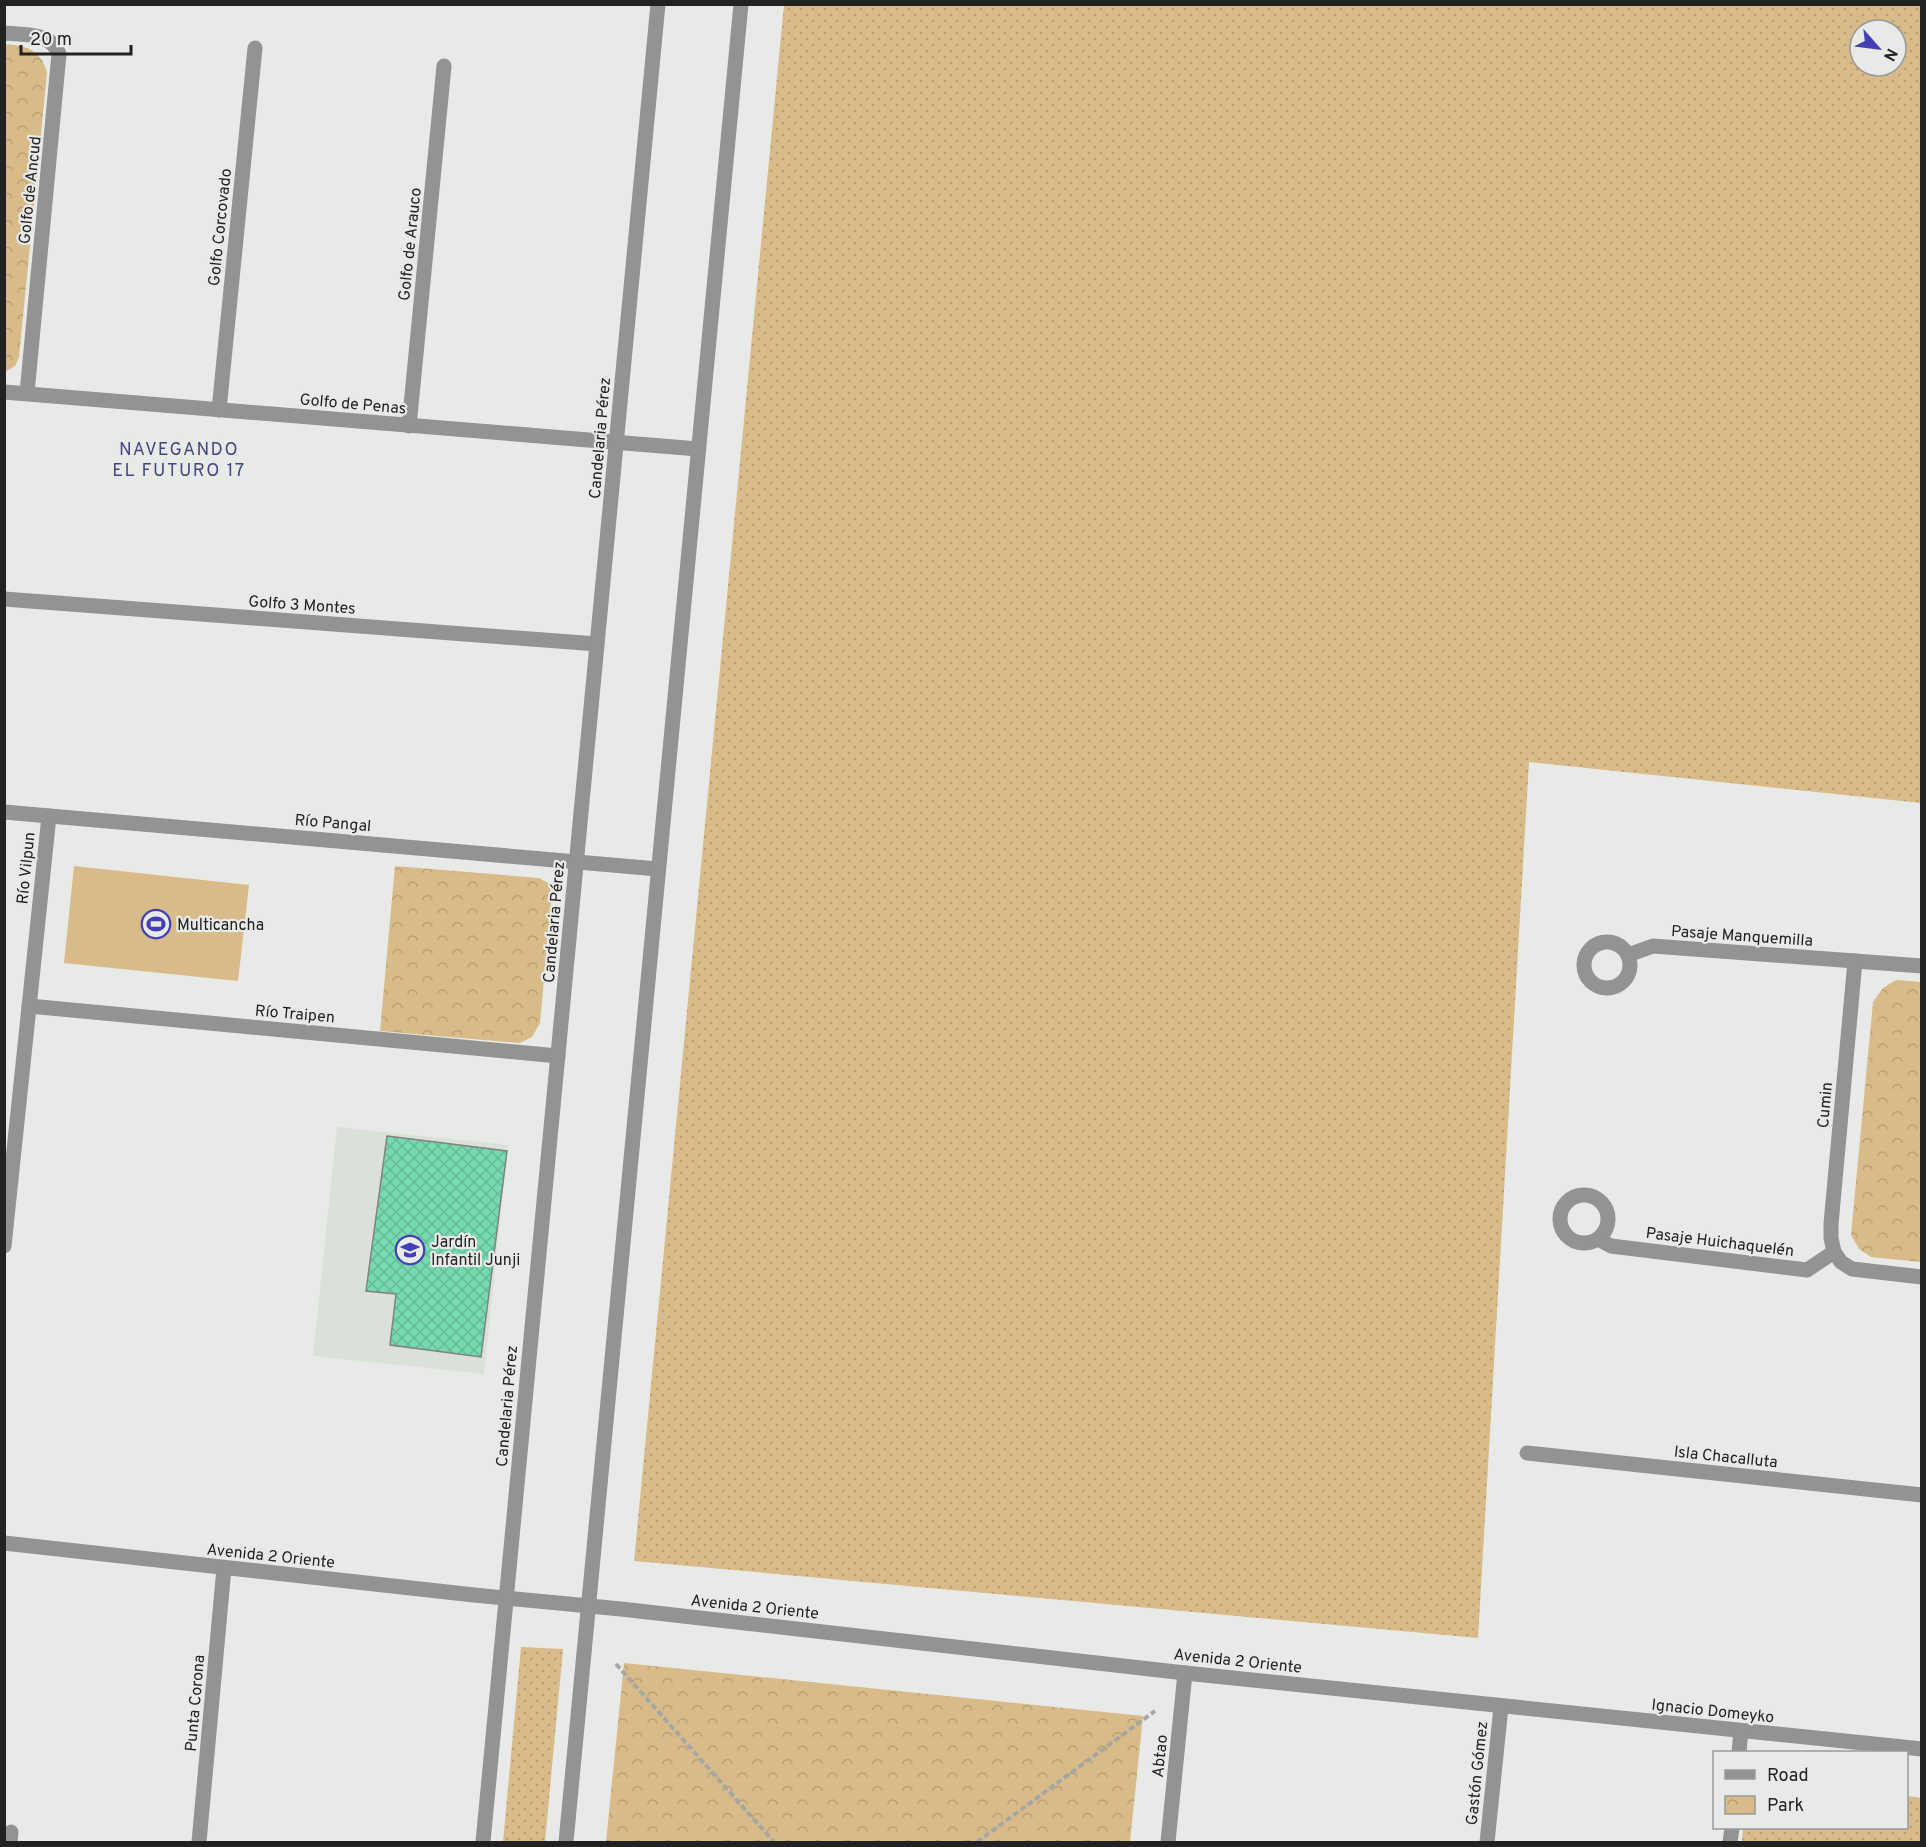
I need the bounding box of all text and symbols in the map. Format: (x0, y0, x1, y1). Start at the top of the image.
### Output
scale bar (21, 18, 130, 56)
north arrow (1848, 18, 1908, 78)
text: 20 m (30, 29, 72, 52)
text: N (1878, 44, 1901, 64)
street label: Golfo de Ancud (15, 135, 47, 245)
street label: Golfo Corcovado (205, 167, 237, 287)
street label: Golfo de Arauco (395, 187, 427, 302)
street label: Candelaria Pérez (586, 376, 616, 500)
street label: Golfo de Penas (299, 390, 407, 420)
district label: NAVEGANDO EL FUTURO 17 (112, 439, 246, 483)
street label: Golfo 3 Montes (248, 592, 356, 620)
street label: Río Pangal (294, 811, 372, 837)
street label: Río Vilpun (13, 831, 41, 905)
street label: Candelaria Pérez (540, 860, 570, 984)
sports icon: Multicancha (140, 908, 172, 940)
place label: Multicancha (177, 916, 264, 936)
street label: Pasaje Manquemilla (1670, 922, 1814, 952)
street label: Río Traipen (254, 1002, 336, 1028)
street label: Cumin (1814, 1081, 1838, 1129)
street label: Pasaje Huichaquelén (1644, 1224, 1795, 1262)
place label: Jardín Infantil Junji (431, 1233, 520, 1271)
school or university icon: Jardín Infantil Junji (394, 1234, 426, 1266)
street label: Candelaria Pérez (493, 1344, 523, 1468)
street label: Isla Chacalluta (1673, 1443, 1779, 1473)
street label: Avenida 2 Oriente (206, 1540, 336, 1574)
street label: Avenida 2 Oriente (690, 1591, 820, 1625)
street label: Avenida 2 Oriente (1173, 1645, 1303, 1679)
street label: Punta Corona (182, 1654, 210, 1752)
street label: Ignacio Domeyko (1650, 1696, 1775, 1728)
street label: Gastón Gómez (1463, 1720, 1493, 1826)
street label: Abtao (1149, 1734, 1173, 1779)
legend (1713, 1751, 1908, 1829)
text: Road (1767, 1765, 1809, 1788)
text: Park (1767, 1795, 1804, 1818)

